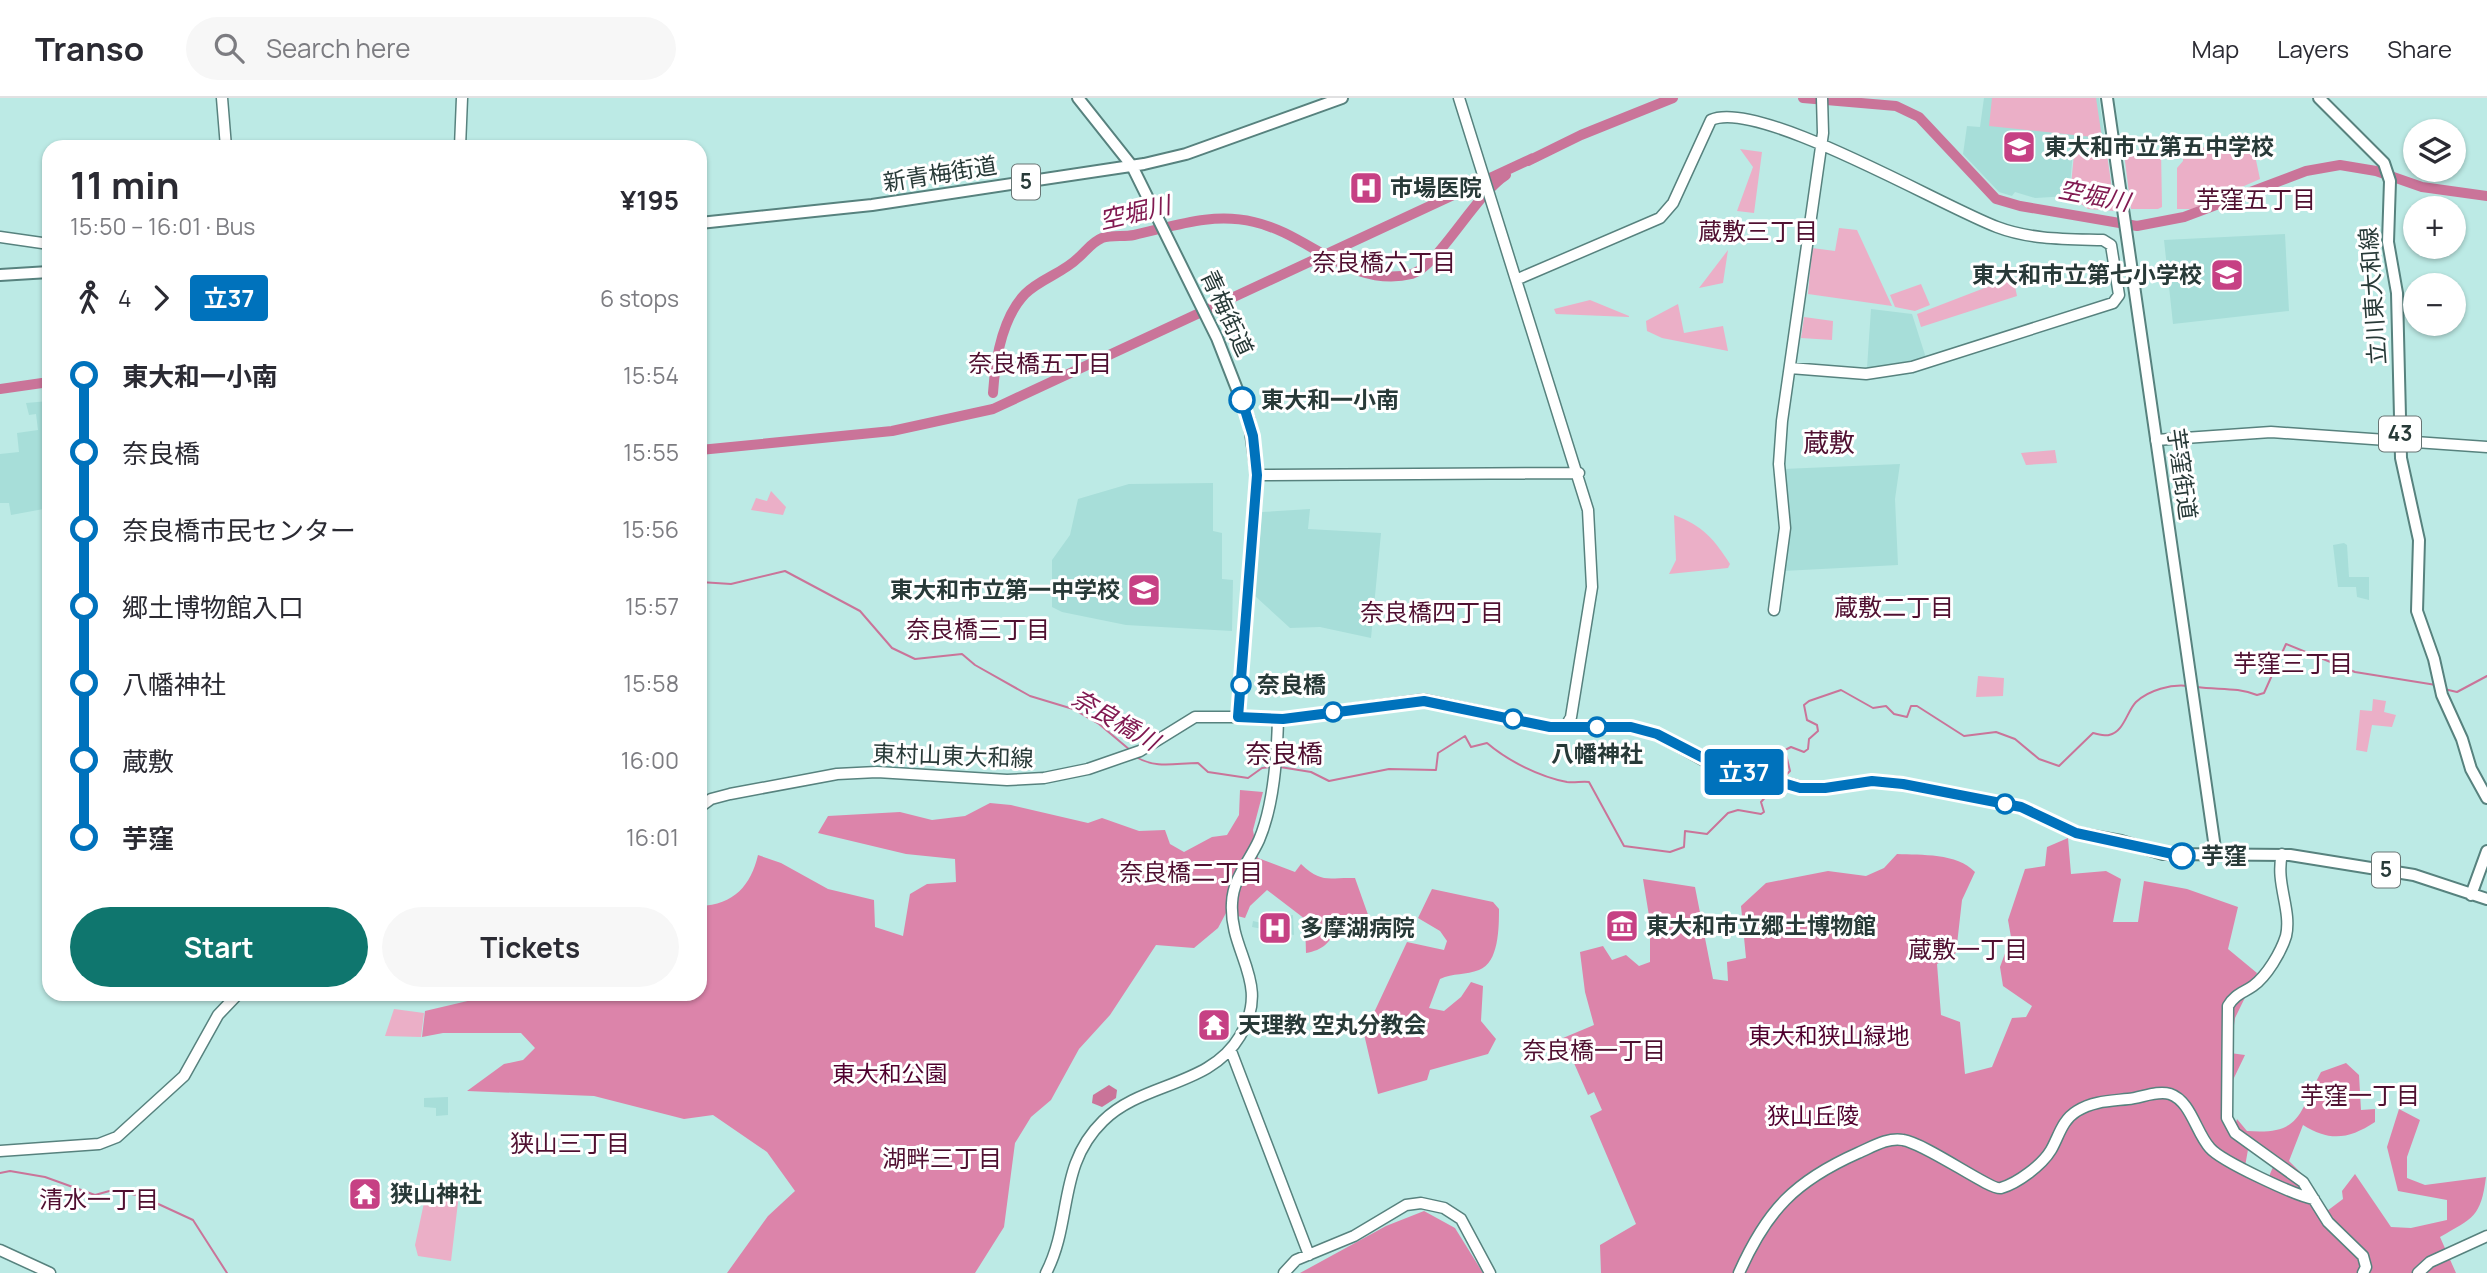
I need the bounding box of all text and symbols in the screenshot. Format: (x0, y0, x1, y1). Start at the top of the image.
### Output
search box (186, 17, 676, 80)
text: Transo (35, 26, 144, 71)
icon: search (210, 29, 248, 67)
text: Search here (266, 30, 411, 66)
text: Map (2192, 32, 2239, 65)
text: Layers (2277, 32, 2349, 65)
text: Share (2387, 32, 2452, 65)
map controls (2403, 119, 2466, 336)
button: layers (2403, 119, 2466, 182)
school or university icon: 東大和市立第五中学校 (2000, 128, 2038, 166)
place label: 東大和市立第五中学校 (2044, 130, 2274, 162)
street label: 新青梅街道 (881, 148, 999, 198)
text: 11 min (70, 158, 179, 210)
road number: 5 (1012, 164, 1040, 200)
hospital icon: 市場医院 (1347, 169, 1385, 207)
place label: 市場医院 (1390, 171, 1482, 203)
water label: 空堀川 (2056, 171, 2136, 218)
text: ¥195 (620, 182, 679, 218)
district label: 芋窪五丁目 (2196, 182, 2316, 215)
water label: 空堀川 (1096, 187, 1176, 236)
button: + (2403, 196, 2466, 259)
text: 15:50 – 16:01 · Bus (70, 210, 255, 242)
district label: 蔵敷三丁目 (1698, 214, 1818, 247)
street label: 立川東大和線 (2351, 226, 2393, 366)
district label: 奈良橋六丁目 (1312, 245, 1456, 278)
school or university icon: 東大和市立第七小学校 (2208, 256, 2246, 294)
place label: 東大和市立第七小学校 (1972, 258, 2202, 290)
street label: 青梅街道 (1194, 264, 1262, 361)
button: − (2403, 273, 2466, 336)
icon: walk (70, 279, 108, 317)
icon: forward (142, 279, 180, 317)
text: 立37 (204, 281, 254, 314)
text: 4 (118, 282, 132, 314)
text: 6 stops (600, 282, 679, 314)
district label: 奈良橋五丁目 (968, 346, 1112, 379)
text: 東大和一小南 (122, 358, 278, 394)
text: 15:54 (623, 359, 679, 391)
place label: 東大和一小南 (1261, 383, 1399, 415)
marker: 東大和一小南 (1229, 387, 1255, 413)
road number: 43 (2379, 416, 2421, 452)
district label: 蔵敷 (1803, 424, 1855, 460)
street label: 芋窪街道 (2161, 426, 2205, 522)
text: 奈良橋 (122, 435, 200, 471)
text: 15:55 (623, 436, 679, 468)
text: 奈良橋市民センター (122, 512, 356, 548)
text: 15:56 (622, 513, 679, 545)
school or university icon: 東大和市立第一中学校 (1125, 571, 1163, 609)
place label: 東大和市立第一中学校 (890, 573, 1120, 605)
text: 郷土博物館入口 (122, 589, 304, 625)
text: 15:57 (625, 590, 679, 622)
district label: 蔵敷二丁目 (1834, 590, 1954, 623)
district label: 奈良橋四丁目 (1360, 595, 1504, 628)
district label: 奈良橋三丁目 (906, 612, 1050, 645)
district label: 芋窪三丁目 (2233, 646, 2353, 679)
text: 八幡神社 (122, 666, 226, 702)
text: 15:58 (623, 667, 679, 699)
place label: 奈良橋 (1257, 668, 1326, 700)
marker: 奈良橋 (1231, 675, 1251, 695)
water label: 奈良橋川 (1066, 680, 1168, 758)
unlabelled marker (1323, 702, 1343, 722)
unlabelled marker (1503, 709, 1523, 729)
marker: 八幡神社 (1587, 717, 1607, 737)
district label: 奈良橋 (1245, 735, 1323, 771)
street label: 東村山東大和線 (872, 736, 1034, 774)
place label: 八幡神社 (1551, 737, 1643, 769)
text: 蔵敷 (122, 743, 174, 779)
text: 16:00 (621, 744, 679, 776)
line badge: 立37 (1704, 749, 1784, 795)
text: 立37 (1719, 755, 1769, 788)
unlabelled marker (1995, 794, 2015, 814)
text: 芋窪 (122, 820, 174, 856)
text: 16:01 (626, 821, 679, 853)
place label: 芋窪 (2201, 839, 2247, 871)
marker: 芋窪 (2169, 843, 2195, 869)
road number: 5 (2372, 852, 2400, 888)
district label: 奈良橋二丁目 (1119, 855, 1263, 888)
button: Start (70, 907, 368, 987)
button: Tickets (382, 907, 679, 987)
museum icon: 東大和市立郷土博物館 (1603, 907, 1641, 945)
hospital icon: 多摩湖病院 (1256, 909, 1294, 947)
place label: 東大和市立郷土博物館 (1646, 909, 1876, 941)
place label: 多摩湖病院 (1300, 911, 1415, 943)
district label: 蔵敷一丁目 (1908, 932, 2028, 965)
temple icon: 天理教 空丸分教会 (1195, 1006, 1233, 1044)
place label: 天理教 空丸分教会 (1238, 1008, 1427, 1040)
park label: 東大和狭山緑地 (1749, 1019, 1910, 1051)
district label: 奈良橋一丁目 (1522, 1033, 1666, 1066)
park label: 東大和公園 (833, 1057, 948, 1089)
district label: 芋窪一丁目 (2300, 1078, 2420, 1111)
park label: 狭山丘陵 (1767, 1099, 1859, 1131)
district label: 狭山三丁目 (510, 1126, 630, 1159)
district label: 湖畔三丁目 (882, 1141, 1002, 1174)
temple icon: 狭山神社 (346, 1175, 384, 1213)
place label: 狭山神社 (390, 1177, 482, 1209)
district label: 清水一丁目 (39, 1182, 159, 1215)

